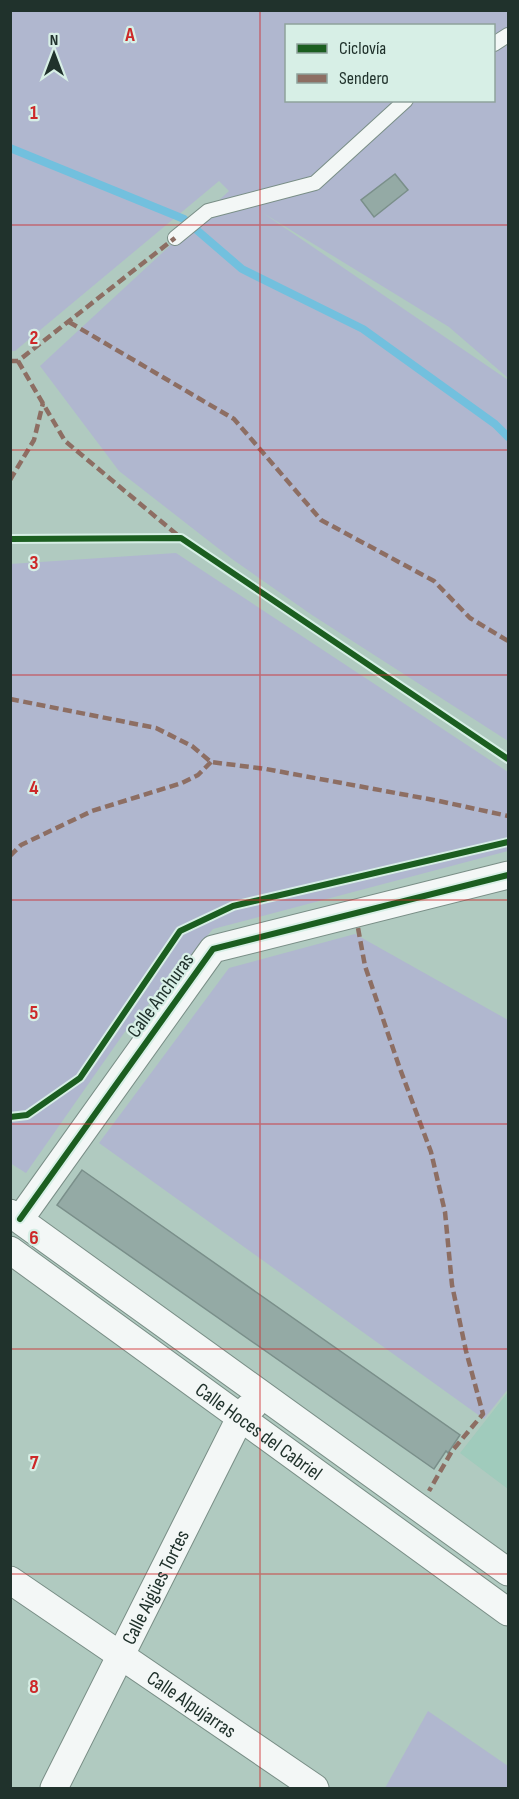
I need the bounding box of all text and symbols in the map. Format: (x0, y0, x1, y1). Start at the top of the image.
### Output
text: A (124, 23, 135, 47)
north arrow (24, 24, 84, 84)
legend (285, 24, 495, 102)
text: N (50, 31, 58, 50)
text: Ciclovía (339, 38, 386, 59)
text: Sendero (339, 68, 389, 89)
text: 1 (30, 101, 38, 125)
text: 2 (30, 326, 38, 350)
text: 3 (30, 551, 39, 575)
text: 4 (29, 776, 39, 800)
street label: Calle Anchuras (122, 949, 199, 1042)
text: 5 (30, 1001, 39, 1025)
text: 6 (29, 1226, 39, 1250)
street label: Calle Hoces del Cabriel (191, 1378, 327, 1486)
text: 7 (30, 1451, 39, 1475)
street label: Calle Aigües Tortes (117, 1526, 195, 1649)
street label: Calle Alpujarras (142, 1666, 240, 1744)
text: 8 (29, 1675, 39, 1699)

